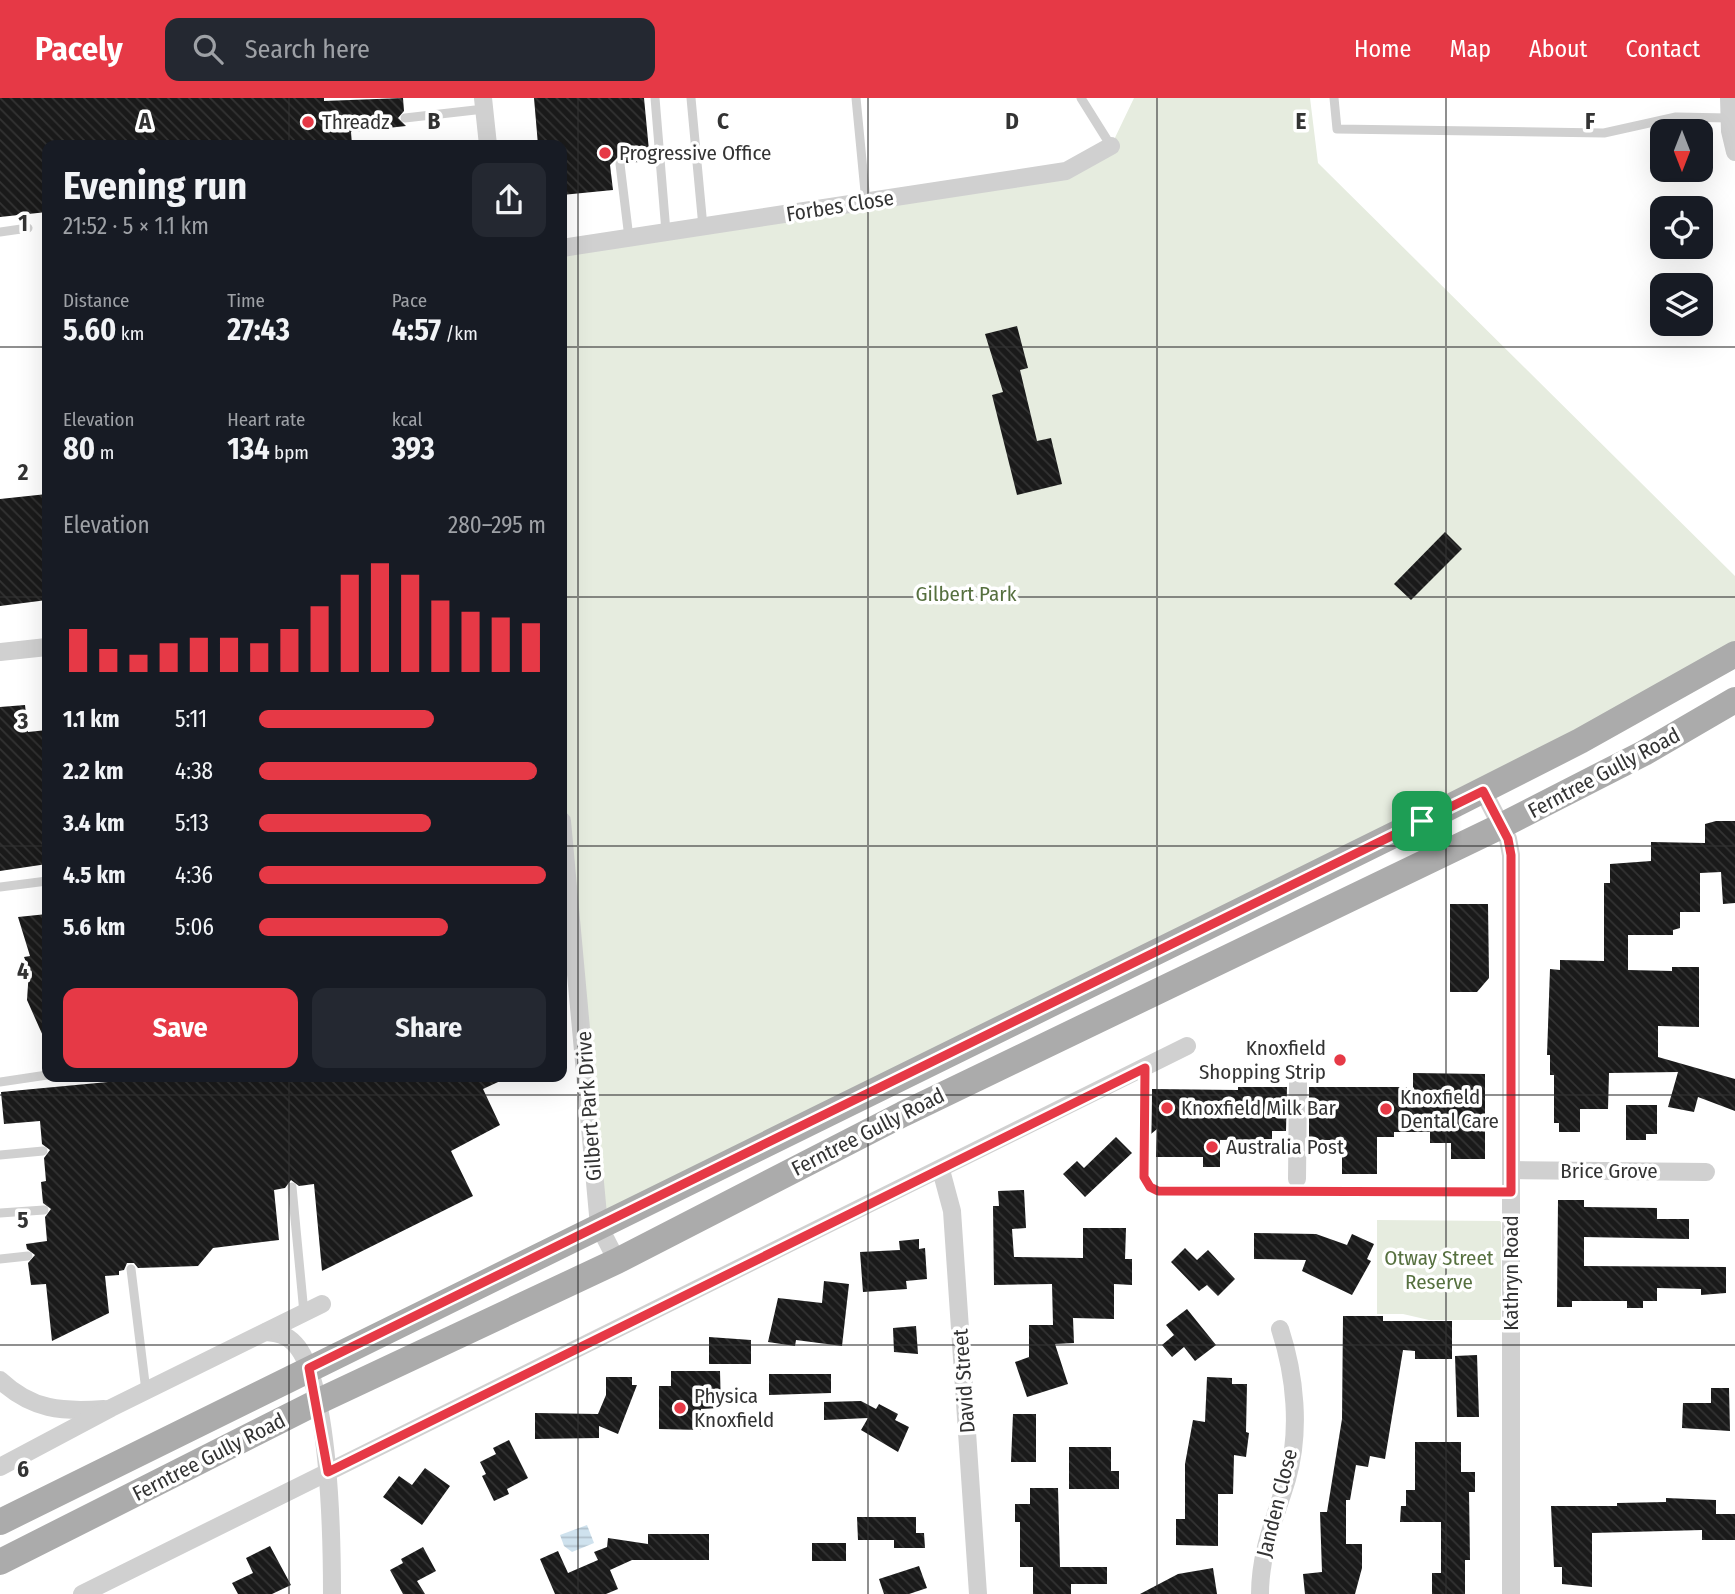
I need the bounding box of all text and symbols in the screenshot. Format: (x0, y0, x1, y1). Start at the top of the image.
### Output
search box (165, 18, 655, 81)
text: Pacely (35, 29, 123, 69)
icon: search (189, 30, 227, 68)
text: Search here (245, 34, 370, 65)
text: Home (1354, 35, 1411, 63)
text: Map (1449, 35, 1491, 63)
text: About (1529, 35, 1587, 63)
text: Contact (1625, 35, 1700, 63)
text: A (138, 107, 152, 135)
text: B (428, 107, 441, 135)
text: C (717, 107, 729, 135)
text: D (1005, 107, 1019, 135)
text: E (1296, 107, 1307, 135)
text: F (1585, 107, 1595, 135)
place label: Threadz (322, 109, 390, 135)
marker: Threadz (300, 114, 316, 130)
north arrow (1650, 119, 1713, 182)
map controls (1650, 119, 1713, 336)
place label: Progressive Office (619, 140, 771, 166)
marker: Progressive Office (597, 145, 613, 161)
text: Evening run (63, 163, 247, 209)
button: share (472, 163, 546, 237)
street label: Forbes Close (784, 185, 896, 227)
button: locate (1650, 196, 1713, 259)
text: 1 (18, 209, 28, 237)
text: 21:52 · 5 × 1.1 km (63, 212, 209, 240)
button: layers (1650, 273, 1713, 336)
text: Distance (63, 289, 130, 312)
text: Time (227, 289, 265, 312)
text: Pace (392, 289, 427, 312)
text: 5.60 (63, 312, 116, 348)
text: 27:43 (227, 312, 290, 348)
text: 4:57 (392, 312, 441, 348)
text: km (116, 322, 144, 345)
text: /km (441, 322, 478, 345)
text: Elevation (63, 408, 135, 431)
text: Heart rate (227, 408, 305, 431)
text: kcal (392, 408, 422, 431)
text: 80 (63, 431, 95, 467)
text: 134 (227, 431, 270, 467)
text: 393 (392, 431, 435, 467)
text: m (95, 441, 114, 464)
text: bpm (270, 441, 309, 464)
text: 2 (17, 458, 29, 486)
text: Elevation (63, 511, 150, 539)
text: 280–295 m (448, 511, 546, 539)
park label: Gilbert Park (916, 581, 1017, 607)
text: 1.1 km (63, 705, 119, 733)
text: 5:11 (175, 705, 207, 733)
text: 3 (17, 707, 29, 735)
street label: Ferntree Gully Road (1524, 722, 1684, 824)
text: 2.2 km (63, 757, 124, 785)
text: 4:38 (175, 757, 213, 785)
pin (1392, 791, 1452, 851)
icon: arrive (1403, 802, 1441, 840)
text: 3.4 km (63, 809, 125, 837)
text: 5:13 (175, 809, 209, 837)
text: 4.5 km (63, 861, 126, 889)
text: 4:36 (175, 861, 213, 889)
text: 5.6 km (63, 913, 125, 941)
text: 5:06 (175, 913, 214, 941)
text: 4 (17, 957, 29, 985)
button: Save (63, 988, 298, 1068)
button: Share (312, 988, 546, 1068)
street label: Gilbert Park Drive (571, 1030, 607, 1182)
place label: Knoxfield Shopping Strip (1199, 1035, 1326, 1085)
marker: Knoxfield Shopping Strip (1332, 1052, 1348, 1068)
street label: Ferntree Gully Road (787, 1082, 949, 1182)
place label: Knoxfield Dental Care (1400, 1084, 1499, 1134)
place label: Knoxfield Milk Bar (1181, 1095, 1336, 1121)
marker: Knoxfield Milk Bar (1159, 1100, 1175, 1116)
marker: Knoxfield Dental Care (1378, 1101, 1394, 1117)
place label: Australia Post (1226, 1134, 1344, 1160)
marker: Australia Post (1204, 1139, 1220, 1155)
street label: Brice Grove (1560, 1158, 1658, 1184)
text: 5 (17, 1206, 29, 1234)
street label: Kathryn Road (1498, 1215, 1524, 1331)
park label: Otway Street Reserve (1384, 1245, 1494, 1295)
street label: David Street (947, 1328, 981, 1434)
place label: Physica Knoxfield (694, 1383, 774, 1433)
marker: Physica Knoxfield (672, 1400, 688, 1416)
street label: Ferntree Gully Road (128, 1407, 290, 1507)
street label: Janden Close (1251, 1446, 1303, 1560)
text: 6 (17, 1455, 29, 1483)

